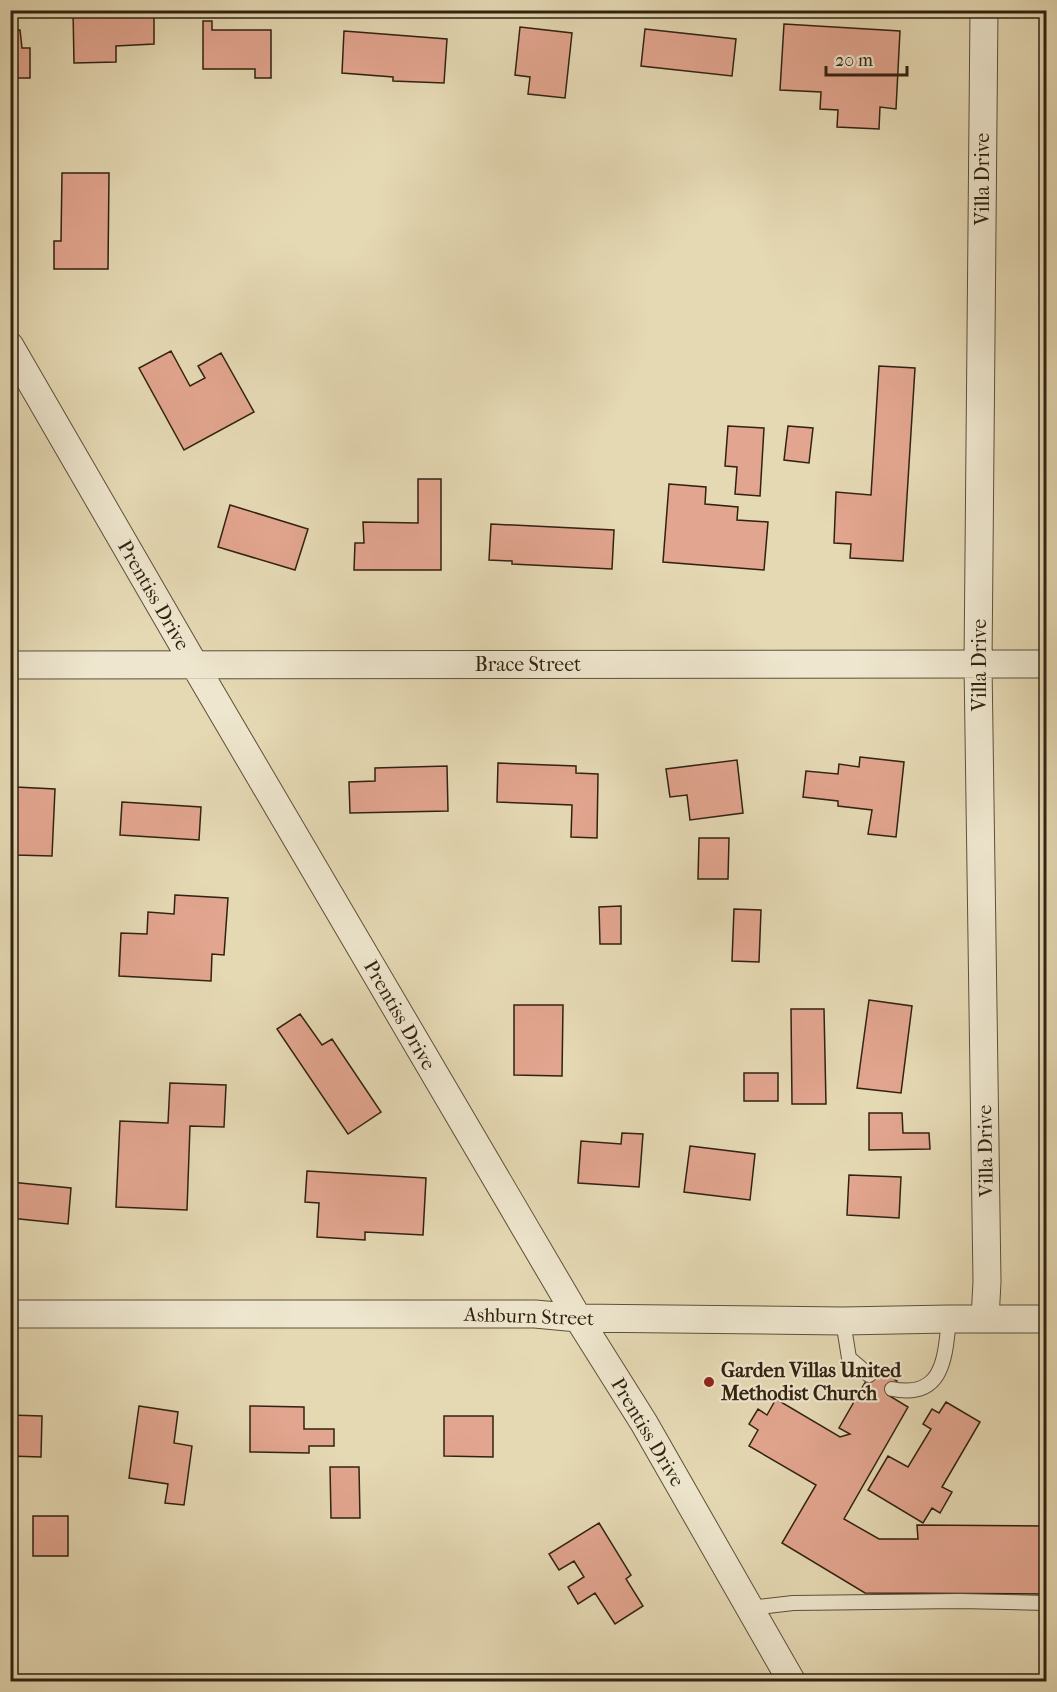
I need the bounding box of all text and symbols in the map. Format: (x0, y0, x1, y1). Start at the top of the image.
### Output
scale bar (826, 39, 907, 77)
text: 20 m (835, 50, 873, 71)
street label: Villa Drive (971, 133, 994, 226)
street label: Prentiss Drive (113, 536, 194, 654)
street label: Villa Drive (968, 619, 991, 712)
street label: Brace Street (475, 653, 581, 676)
street label: Prentiss Drive (359, 956, 440, 1074)
street label: Villa Drive (973, 1105, 998, 1198)
street label: Ashburn Street (463, 1303, 594, 1330)
place label: Garden Villas United Methodist Church (720, 1359, 902, 1405)
street label: Prentiss Drive (606, 1374, 689, 1491)
marker: Garden Villas United Methodist Church (702, 1375, 716, 1389)

